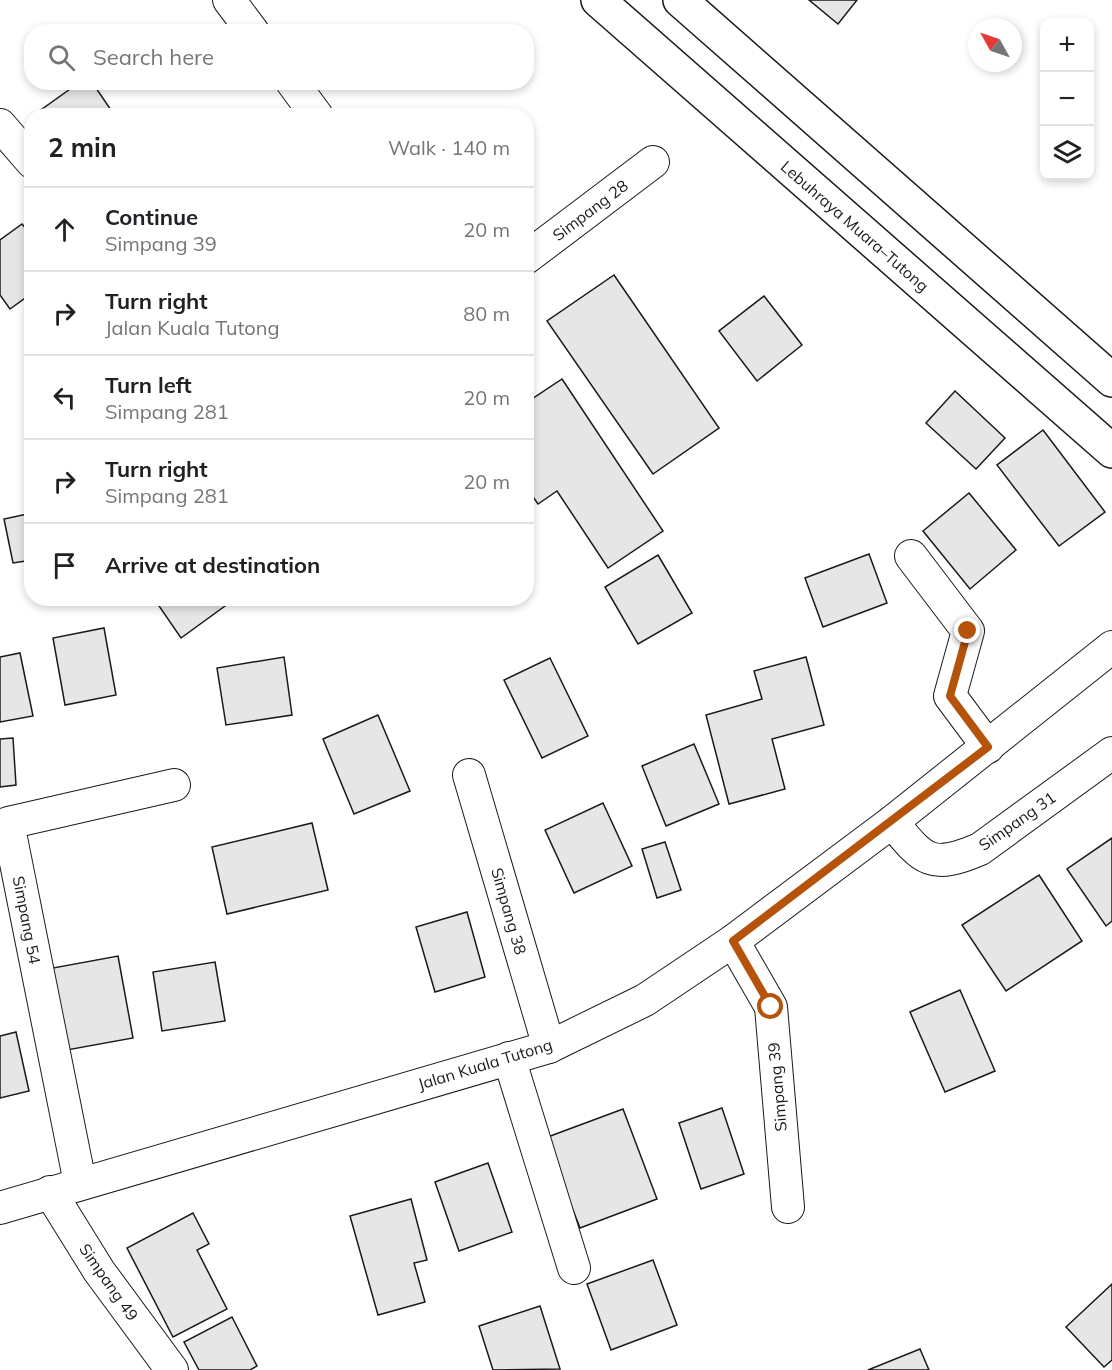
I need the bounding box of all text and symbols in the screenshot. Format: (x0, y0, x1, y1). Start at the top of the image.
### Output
north arrow (968, 18, 1022, 72)
map controls (1040, 18, 1094, 180)
button: + (1040, 18, 1094, 72)
search box (24, 24, 534, 90)
icon: search (45, 41, 78, 74)
text: Search here (93, 43, 214, 71)
button: − (1040, 72, 1094, 126)
button: layers (1040, 126, 1094, 180)
text: 2 min (48, 131, 117, 164)
text: Walk · 140 m (388, 135, 510, 160)
street label: Lebuhraya Muara–Tutong (777, 156, 933, 296)
street label: Simpang 28 (548, 175, 632, 245)
text: Continue (105, 203, 198, 231)
icon: ahead (48, 213, 81, 246)
text: 20 m (463, 217, 510, 242)
text: Simpang 39 (105, 231, 217, 256)
text: Turn right (105, 287, 208, 315)
icon: right (48, 297, 81, 330)
text: 80 m (463, 301, 510, 326)
text: Jalan Kuala Tutong (105, 315, 280, 340)
text: Turn left (105, 371, 192, 399)
icon: left (48, 381, 81, 414)
text: 20 m (463, 385, 510, 410)
text: Simpang 281 (105, 399, 229, 424)
text: Turn right (105, 455, 208, 483)
icon: right (48, 465, 81, 498)
text: 20 m (463, 469, 510, 494)
text: Simpang 281 (105, 483, 229, 508)
icon: arrive (48, 549, 81, 582)
text: Arrive at destination (105, 551, 320, 579)
route end (954, 617, 980, 643)
street label: Simpang 31 (975, 787, 1059, 855)
street label: Simpang 38 (487, 865, 531, 957)
street label: Simpang 54 (9, 874, 45, 966)
route start (757, 993, 783, 1019)
street label: Jalan Kuala Tutong (415, 1034, 555, 1094)
street label: Simpang 39 (763, 1042, 791, 1132)
street label: Simpang 49 (75, 1240, 143, 1324)

